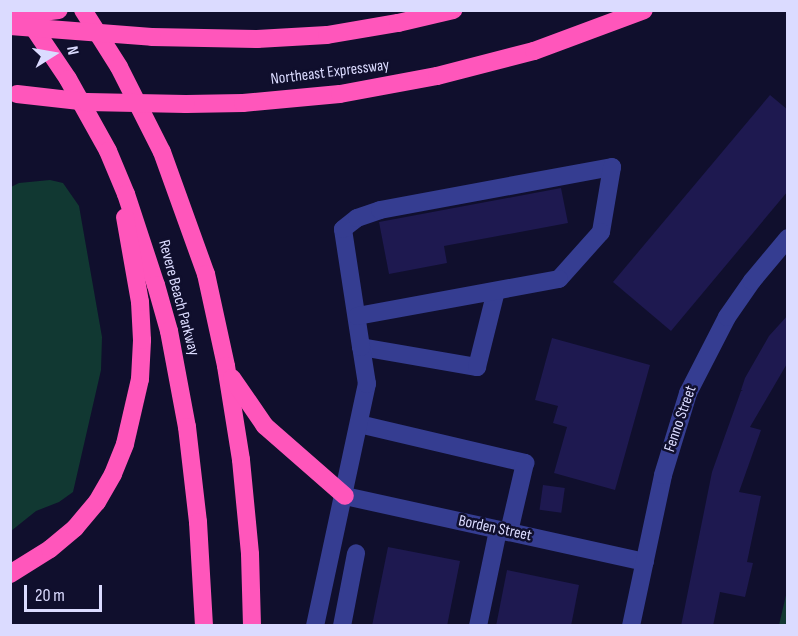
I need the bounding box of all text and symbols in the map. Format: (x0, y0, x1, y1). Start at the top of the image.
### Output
north arrow (24, 24, 84, 84)
text: N (62, 44, 82, 56)
street label: Northeast Expressway (270, 56, 390, 90)
street label: Revere Beach Parkway (153, 238, 203, 358)
street label: Fenno Street (661, 383, 701, 455)
street label: Borden Street (457, 512, 533, 546)
scale bar (27, 573, 105, 611)
text: 20 m (35, 585, 65, 606)

